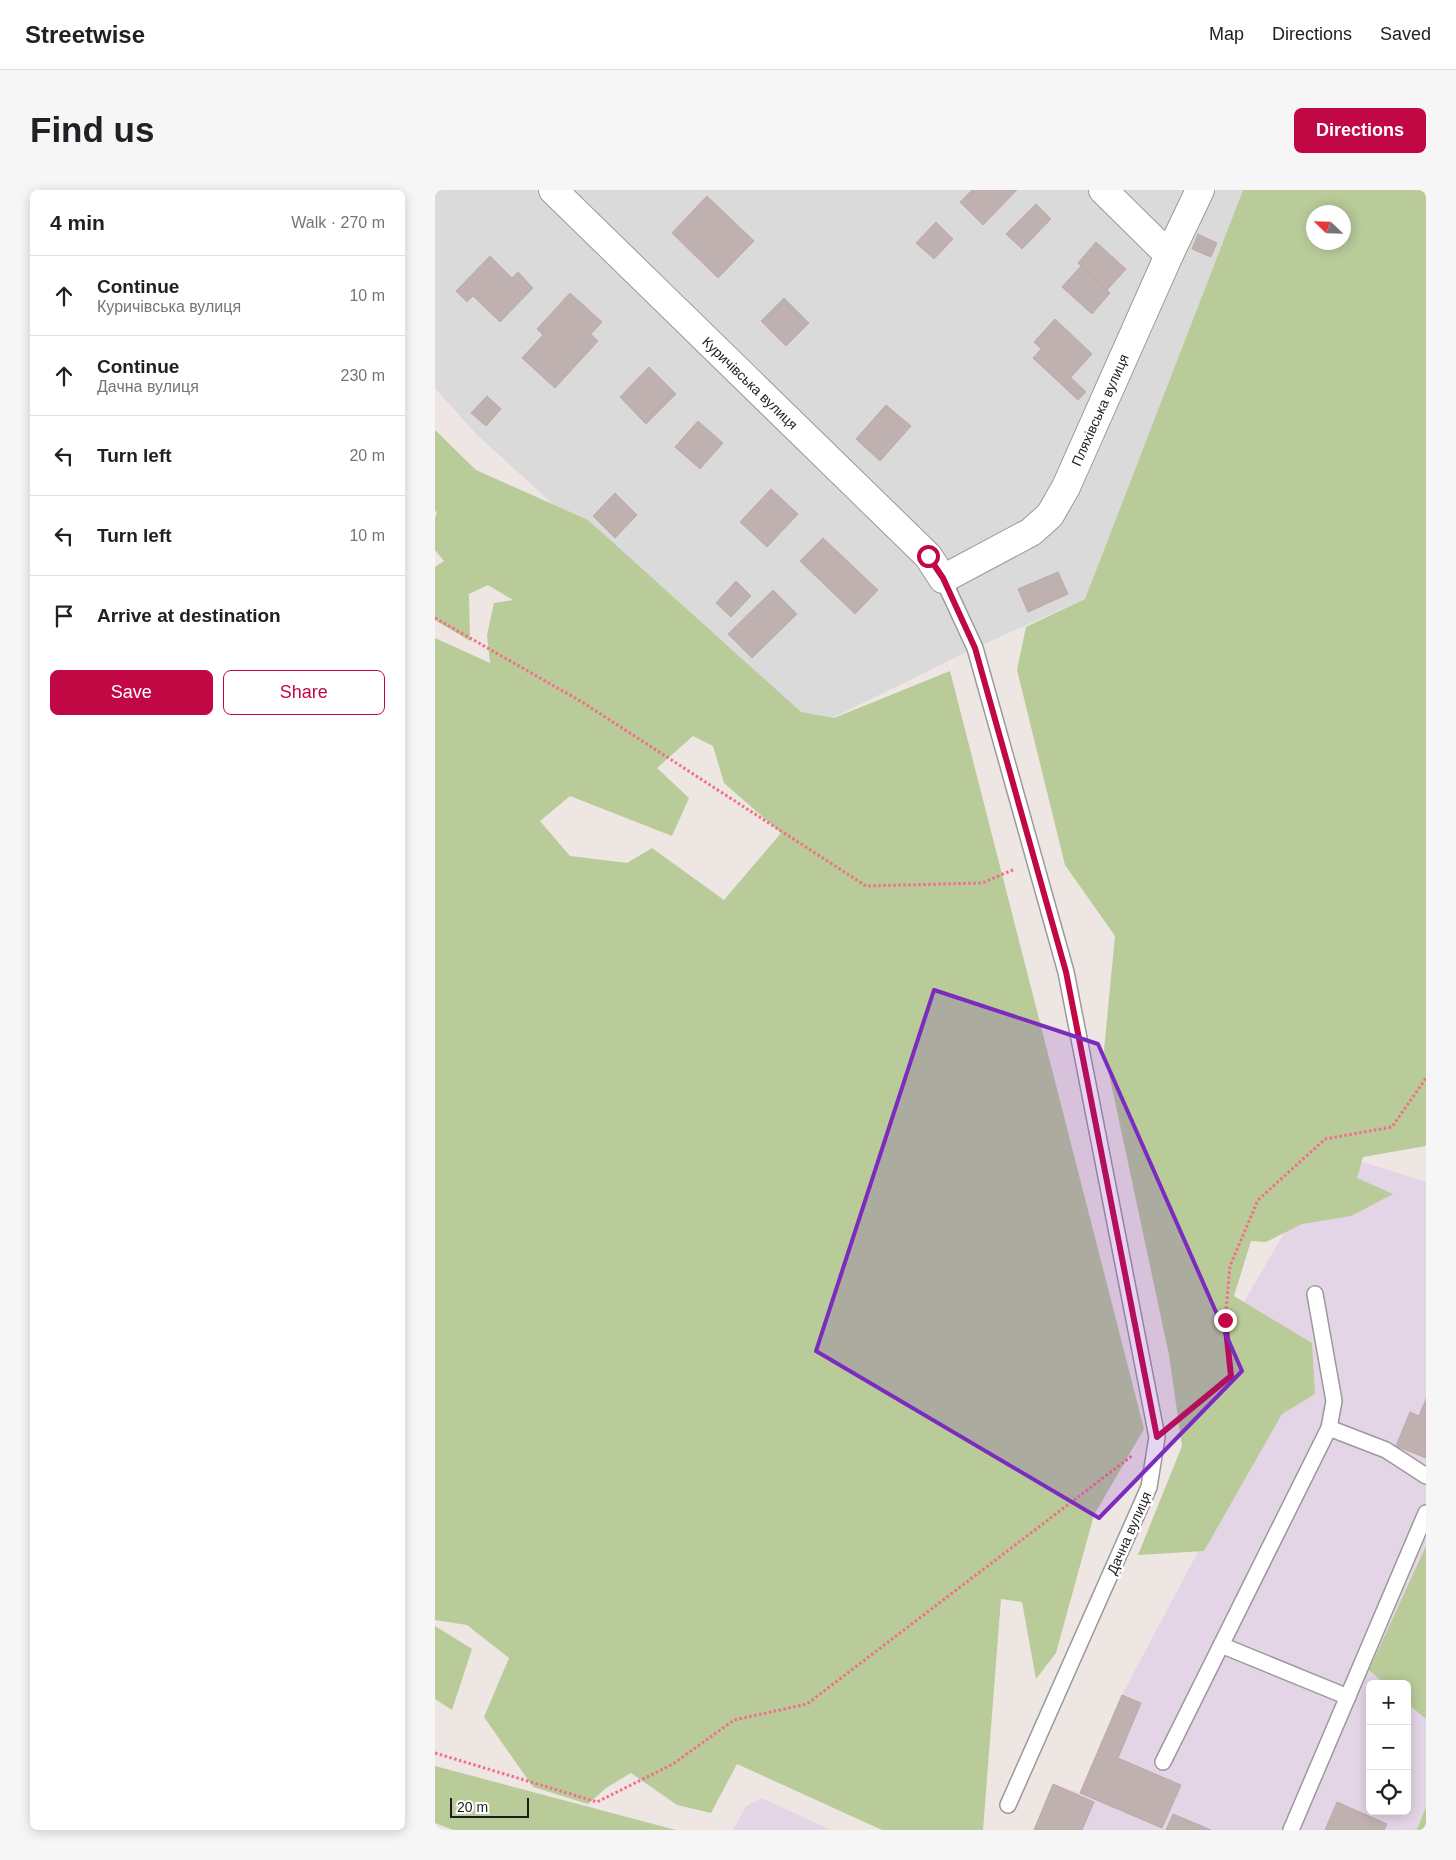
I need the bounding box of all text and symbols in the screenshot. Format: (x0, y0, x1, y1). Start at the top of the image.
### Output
text: Streetwise (25, 21, 145, 48)
text: Map (1209, 24, 1244, 44)
text: Directions (1272, 24, 1352, 44)
text: Saved (1380, 24, 1431, 44)
button: Directions (1294, 108, 1426, 153)
text: Find us (30, 110, 154, 149)
north arrow (1306, 205, 1351, 250)
text: 4 min (50, 211, 105, 234)
text: Walk · 270 m (291, 214, 385, 231)
text: Continue (97, 276, 179, 297)
icon: ahead (50, 282, 78, 310)
text: 10 m (349, 287, 385, 304)
text: Куричівська вулиця (97, 298, 241, 315)
street label: Куричівська вулиця (699, 333, 801, 433)
street label: Пляхівська вулиця (1068, 351, 1132, 469)
text: Continue (97, 356, 179, 377)
icon: ahead (50, 362, 78, 390)
text: 230 m (341, 367, 385, 384)
text: Дачна вулиця (97, 378, 199, 395)
icon: left (50, 442, 78, 470)
text: Turn left (97, 445, 172, 466)
text: 20 m (349, 447, 385, 464)
icon: left (50, 522, 78, 550)
text: Turn left (97, 525, 172, 546)
text: 10 m (349, 527, 385, 544)
route start (917, 545, 940, 568)
icon: arrive (50, 602, 78, 630)
text: Arrive at destination (97, 605, 281, 626)
button: Save (50, 670, 213, 715)
button: Share (223, 670, 385, 715)
route end (1214, 1309, 1237, 1332)
street label: Дачна вулиця (1104, 1489, 1154, 1577)
map controls (1366, 1680, 1411, 1815)
button: + (1366, 1680, 1411, 1725)
button: − (1366, 1725, 1411, 1770)
button: locate (1366, 1770, 1411, 1815)
scale bar (450, 1795, 529, 1818)
text: 20 m (457, 1799, 488, 1815)

